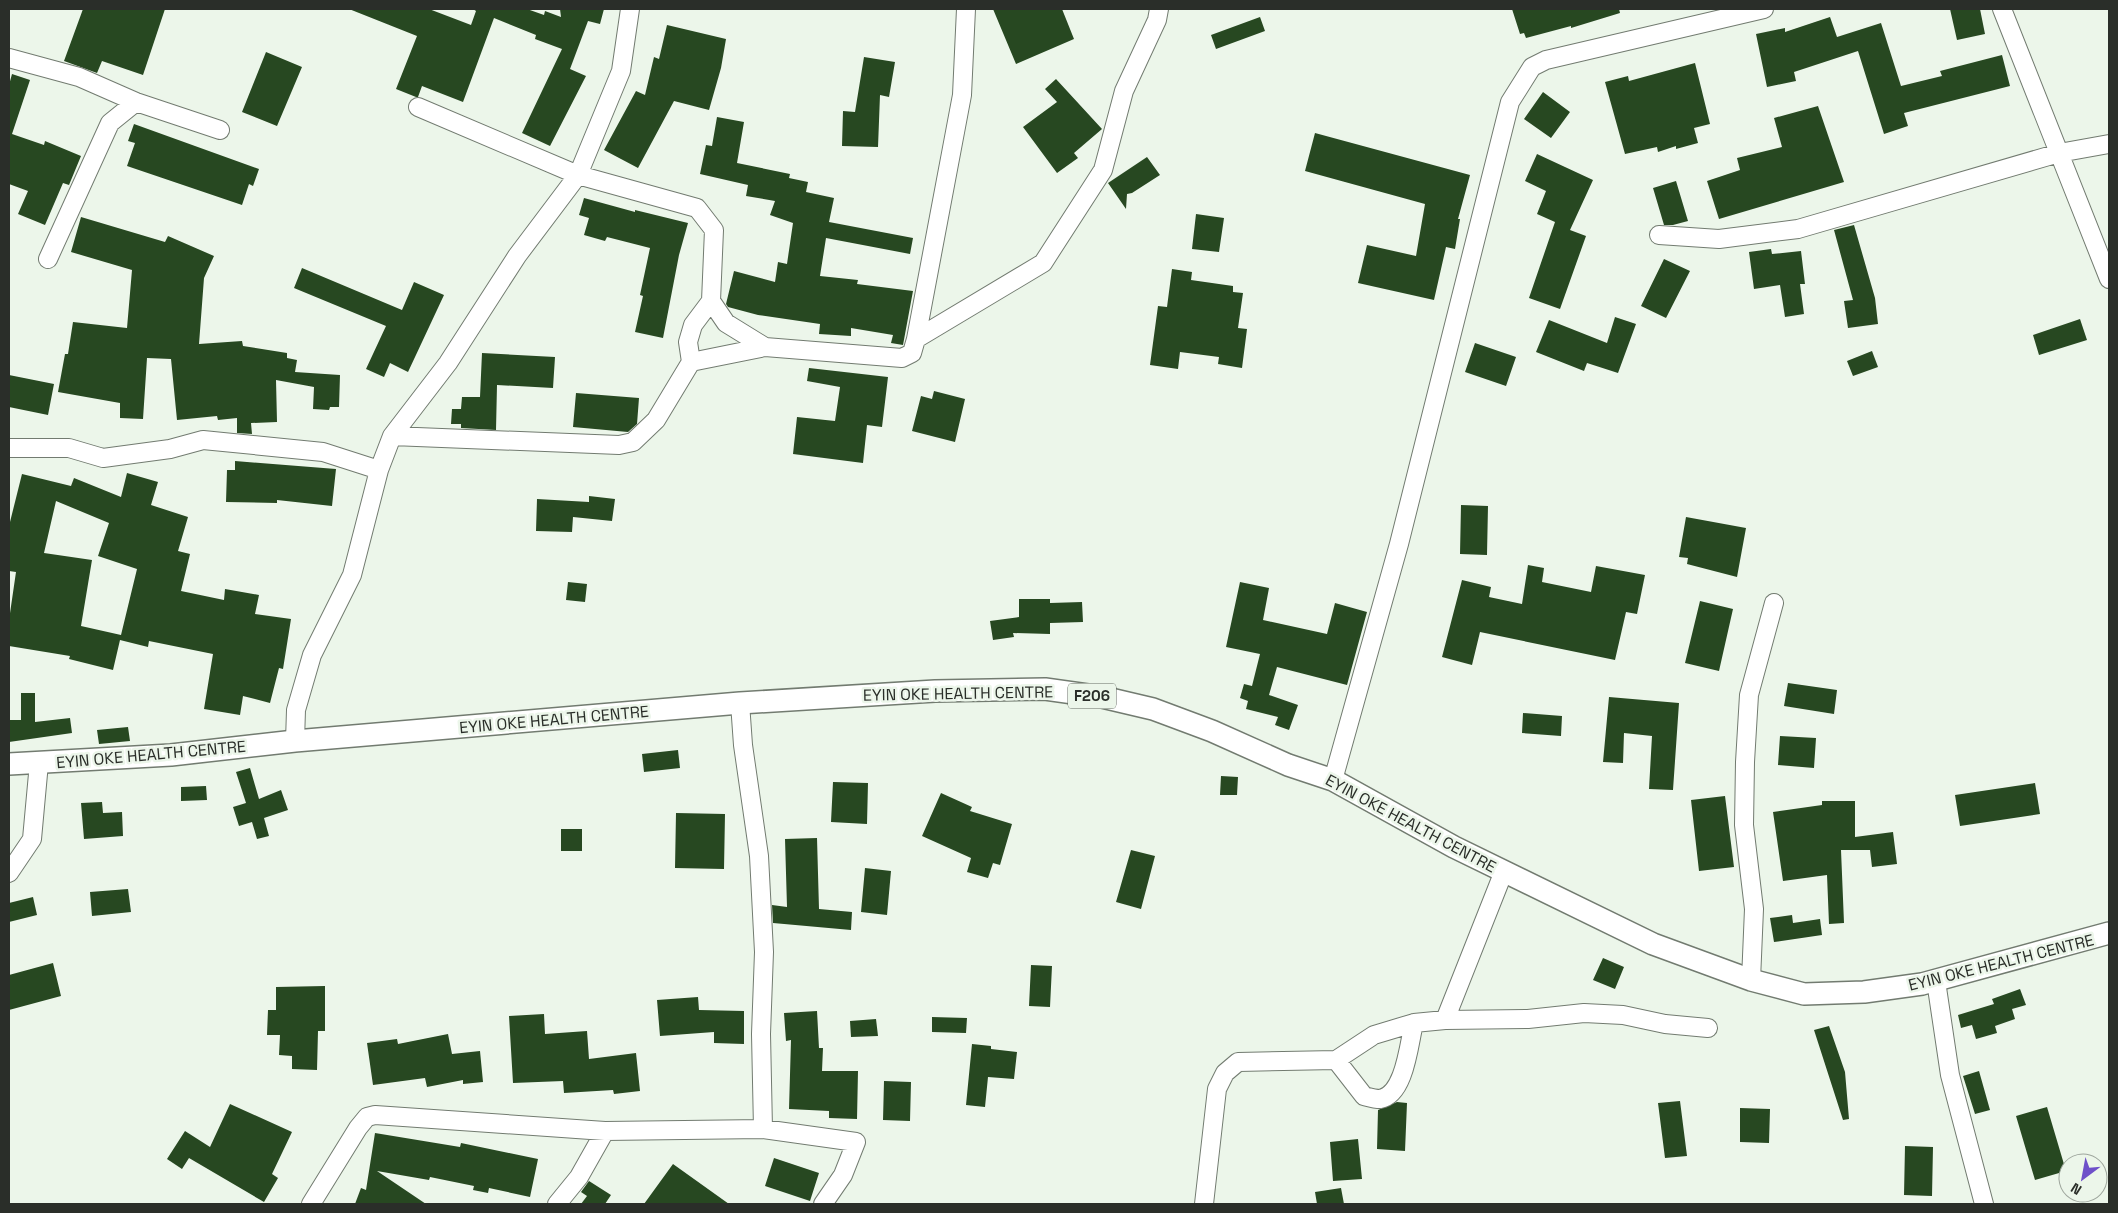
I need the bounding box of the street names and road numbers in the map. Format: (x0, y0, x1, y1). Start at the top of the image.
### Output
street label: EYIN OKE HEALTH CENTRE (863, 681, 1053, 706)
road number: F206 (1068, 684, 1116, 708)
street label: EYIN OKE HEALTH CENTRE (458, 701, 650, 738)
street label: EYIN OKE HEALTH CENTRE (55, 736, 247, 773)
street label: EYIN OKE HEALTH CENTRE (1322, 769, 1500, 877)
street label: EYIN OKE HEALTH CENTRE (1906, 929, 2096, 996)

